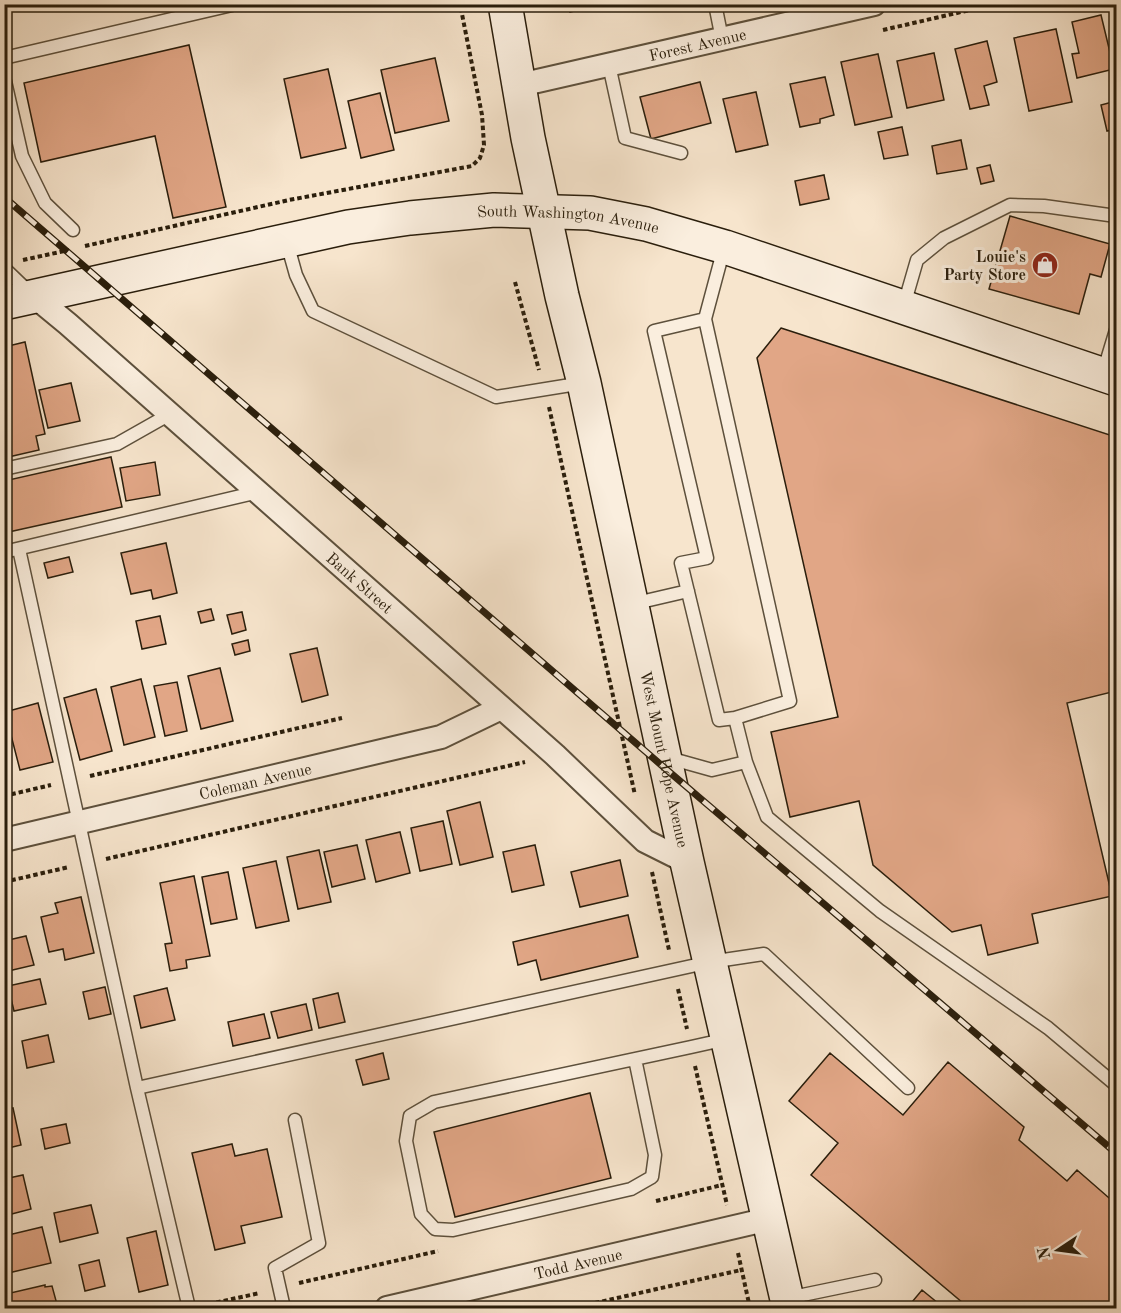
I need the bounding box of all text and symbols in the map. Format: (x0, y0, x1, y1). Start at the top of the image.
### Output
street label: Forest Avenue (648, 27, 748, 65)
street label: South Washington Avenue (476, 204, 661, 237)
place label: Louie's Party Store (943, 250, 1026, 284)
shop icon: Louie's Party Store (1030, 250, 1060, 280)
street label: Bank Street (322, 550, 395, 618)
street label: West Mount Hope Avenue (636, 670, 690, 849)
street label: Coleman Avenue (198, 762, 313, 804)
north arrow (1028, 1220, 1088, 1280)
text: N (1036, 1244, 1055, 1261)
street label: Todd Avenue (533, 1247, 624, 1284)

